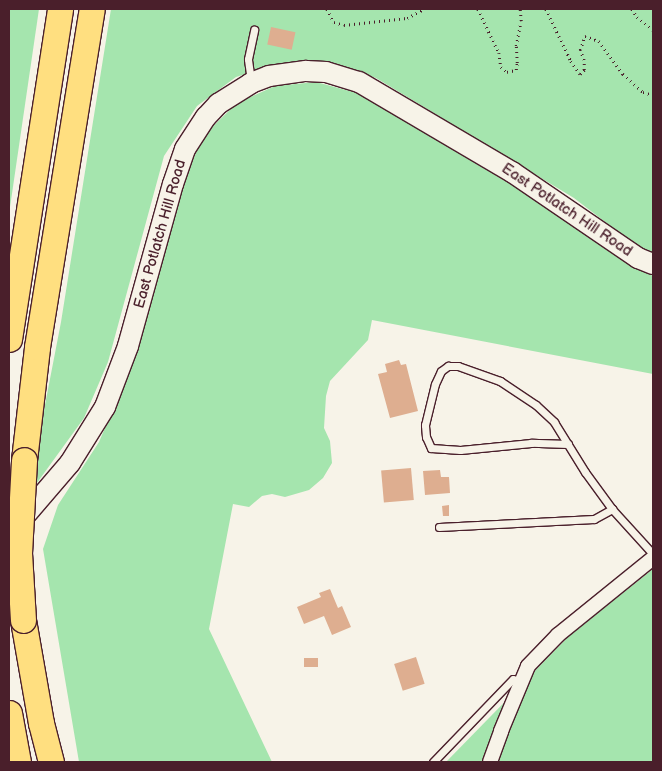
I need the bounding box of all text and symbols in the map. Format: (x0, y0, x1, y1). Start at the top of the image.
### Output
street label: East Potlatch Hill Road (130, 158, 190, 310)
street label: East Potlatch Hill Road (498, 160, 636, 260)

